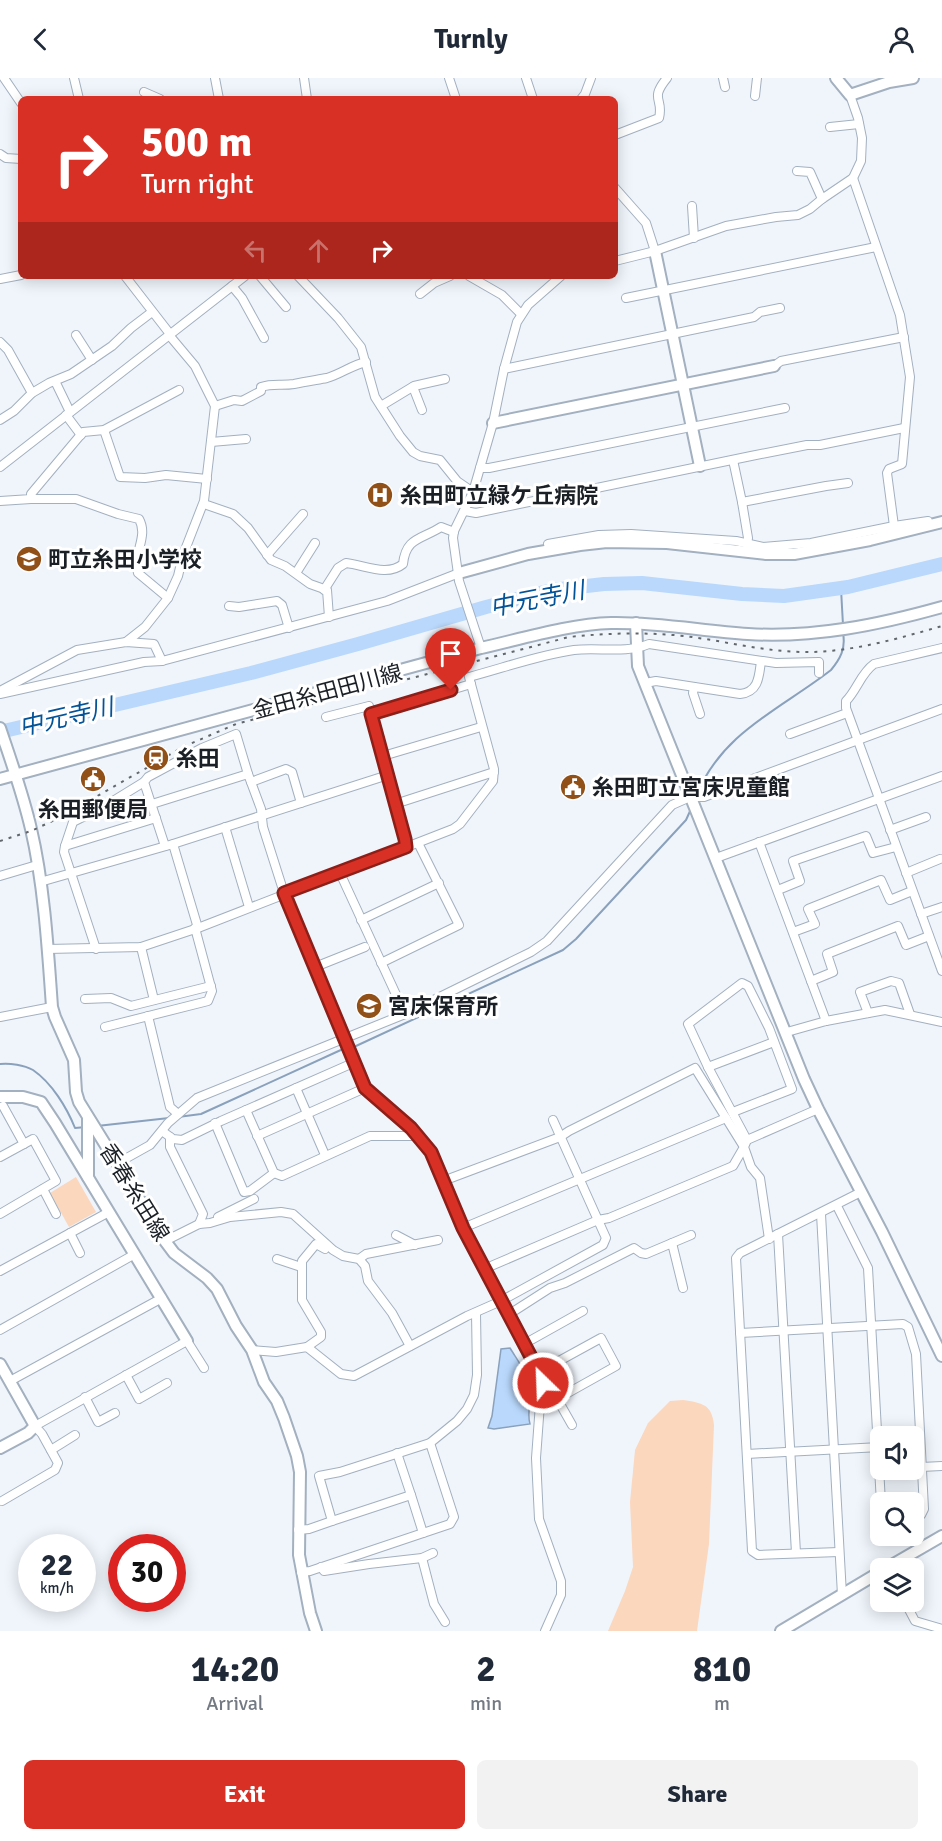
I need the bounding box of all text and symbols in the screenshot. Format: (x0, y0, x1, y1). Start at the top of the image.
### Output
icon: back (24, 23, 57, 56)
text: Turnly (434, 23, 508, 56)
icon: person (885, 23, 918, 56)
text: 500 m (141, 117, 252, 168)
icon: right (42, 120, 120, 198)
text: Turn right (141, 168, 254, 201)
icon: left (239, 234, 272, 267)
icon: ahead (302, 234, 335, 267)
icon: right (365, 234, 398, 267)
hospital icon: 糸田町立緑ケ丘病院 (365, 480, 395, 510)
place label: 糸田町立緑ケ丘病院 (400, 482, 598, 509)
school or university icon: 町立糸田小学校 (14, 544, 44, 574)
place label: 町立糸田小学校 (48, 546, 202, 573)
water label: 中元寺川 (487, 575, 590, 623)
pin (425, 628, 476, 690)
icon: arrive (434, 637, 467, 670)
street label: 金田糸田田川線 (249, 659, 405, 724)
water label: 中元寺川 (16, 691, 119, 742)
station icon: 糸田 (141, 743, 171, 773)
place label: 糸田 (176, 745, 220, 772)
public building icon: 糸田郵便局 (78, 764, 108, 794)
public building icon: 糸田町立宮床児童館 (558, 772, 588, 802)
place label: 糸田町立宮床児童館 (592, 774, 790, 801)
place label: 糸田郵便局 (38, 796, 148, 823)
school or university icon: 宮床保育所 (354, 991, 384, 1021)
place label: 宮床保育所 (388, 993, 498, 1020)
street label: 香春糸田線 (94, 1138, 175, 1246)
position arrow (511, 1351, 575, 1415)
map controls (870, 1426, 924, 1612)
button: sound (870, 1426, 924, 1480)
button: search (870, 1492, 924, 1546)
speed limit sign: 30 (108, 1534, 186, 1612)
text: 22 (41, 1547, 73, 1584)
button: layers (870, 1558, 924, 1612)
text: km/h (40, 1579, 74, 1597)
text: 14:20 (191, 1647, 279, 1692)
text: 2 (476, 1647, 496, 1692)
text: 810 (693, 1647, 751, 1692)
text: Arrival (206, 1691, 264, 1716)
text: min (470, 1691, 502, 1716)
text: m (714, 1691, 730, 1716)
button: Exit (24, 1760, 465, 1829)
button: Share (477, 1760, 918, 1829)

